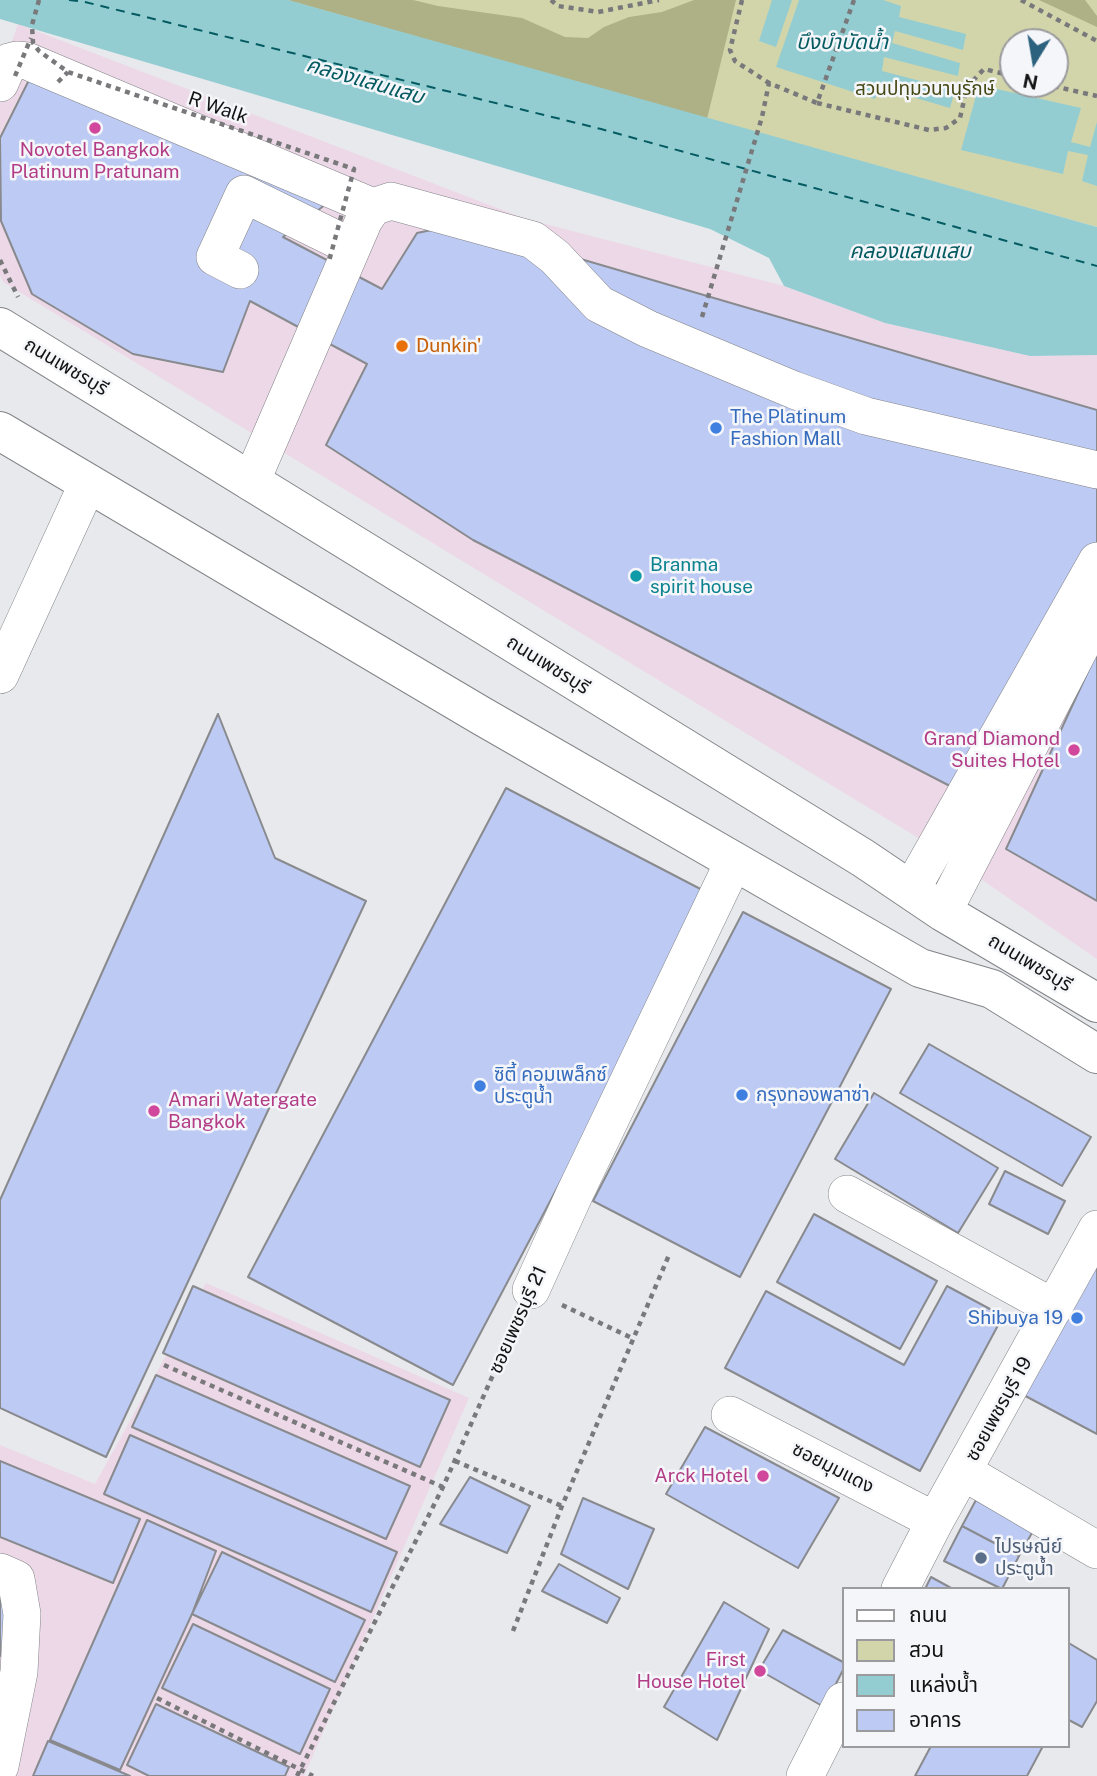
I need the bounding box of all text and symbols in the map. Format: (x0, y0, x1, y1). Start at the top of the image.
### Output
north arrow (999, 28, 1069, 98)
water label: บึงบำบัดน้ำ (796, 30, 888, 56)
water label: คลองแสนแสบ (303, 52, 427, 110)
text: N (1021, 69, 1040, 94)
park label: สวนปทุมวนานุรักษ์ (855, 78, 995, 100)
street label: R Walk (185, 87, 251, 129)
marker: Novotel Bangkok Platinum Pratunam (87, 120, 103, 136)
place label: Novotel Bangkok Platinum Pratunam (11, 139, 179, 183)
water label: คลองแสนแสบ (849, 239, 971, 265)
street label: ถนนเพชรบุรี (20, 333, 112, 401)
place label: Dunkin' (416, 335, 481, 357)
marker: Dunkin' (394, 338, 410, 354)
place label: The Platinum Fashion Mall (730, 406, 846, 450)
marker: The Platinum Fashion Mall (708, 420, 724, 436)
place label: Branma spirit house (650, 554, 753, 598)
marker: Branma spirit house (628, 568, 644, 584)
street label: ถนนเพชรบุรี (502, 631, 594, 699)
place label: Grand Diamond Suites Hotel (924, 728, 1060, 772)
marker: Grand Diamond Suites Hotel (1066, 742, 1082, 758)
street label: ถนนเพชรบุรี (984, 929, 1076, 997)
place label: ซิตี้ คอมเพล็กซ์ ประตูน้ำ (494, 1064, 607, 1108)
marker: ซิตี้ คอมเพล็กซ์ ประตูน้ำ (472, 1078, 488, 1094)
place label: กรุงทองพลาซ่า (756, 1084, 870, 1106)
marker: กรุงทองพลาซ่า (734, 1087, 750, 1103)
place label: Amari Watergate Bangkok (168, 1089, 317, 1133)
marker: Amari Watergate Bangkok (146, 1103, 162, 1119)
street label: ซอยเพชรบุรี 21 (484, 1263, 552, 1377)
place label: Shibuya 19 (967, 1307, 1063, 1329)
marker: Shibuya 19 (1069, 1310, 1085, 1326)
street label: ซอยเพชรบุรี 19 (961, 1353, 1037, 1465)
street label: ซอยมุมแดง (788, 1438, 878, 1498)
place label: Arck Hotel (654, 1465, 749, 1487)
marker: Arck Hotel (755, 1468, 771, 1484)
place label: ไปรษณีย์ ประตูน้ำ (995, 1536, 1062, 1580)
marker: ไปรษณีย์ ประตูน้ำ (973, 1550, 989, 1566)
legend (842, 1587, 1069, 1748)
text: ถนน (909, 1602, 947, 1627)
text: สวน (909, 1637, 944, 1662)
place label: First House Hotel (636, 1649, 746, 1693)
marker: First House Hotel (752, 1663, 768, 1679)
text: แหล่งน้ำ (909, 1672, 978, 1697)
text: อาคาร (909, 1707, 961, 1732)

